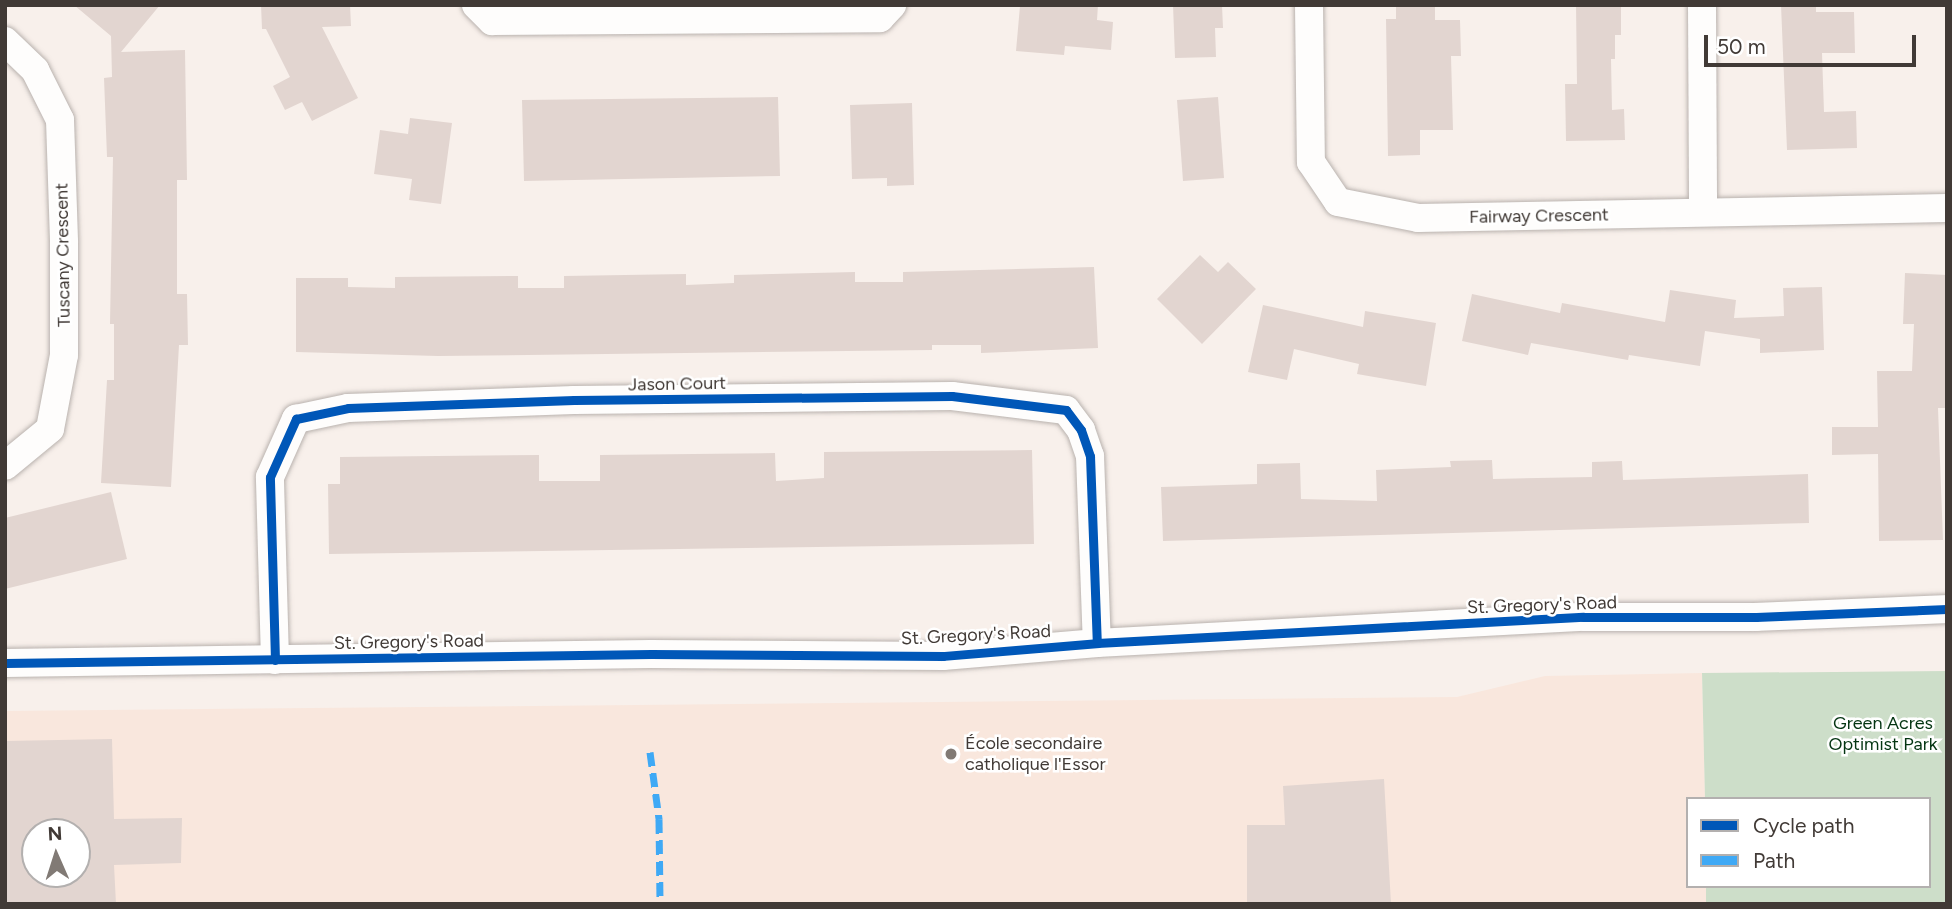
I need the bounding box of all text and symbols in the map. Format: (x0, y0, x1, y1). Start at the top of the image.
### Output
scale bar (1707, 21, 1919, 65)
text: 50 m (1717, 34, 1766, 59)
street label: Tuscany Crescent (51, 183, 75, 327)
street label: Fairway Crescent (1469, 204, 1609, 228)
street label: Jason Court (628, 372, 726, 396)
street label: St. Gregory's Road (1467, 592, 1617, 618)
street label: St. Gregory's Road (901, 620, 1051, 650)
street label: St. Gregory's Road (334, 630, 484, 654)
park label: Green Acres Optimist Park (1829, 713, 1937, 756)
place label: École secondaire catholique l'Essor (965, 733, 1106, 776)
marker: École secondaire catholique l'Essor (943, 746, 959, 762)
legend (1686, 797, 1931, 888)
text: Cycle path (1753, 813, 1854, 838)
north arrow (21, 818, 91, 888)
text: N (47, 822, 63, 845)
text: Path (1753, 848, 1795, 873)

